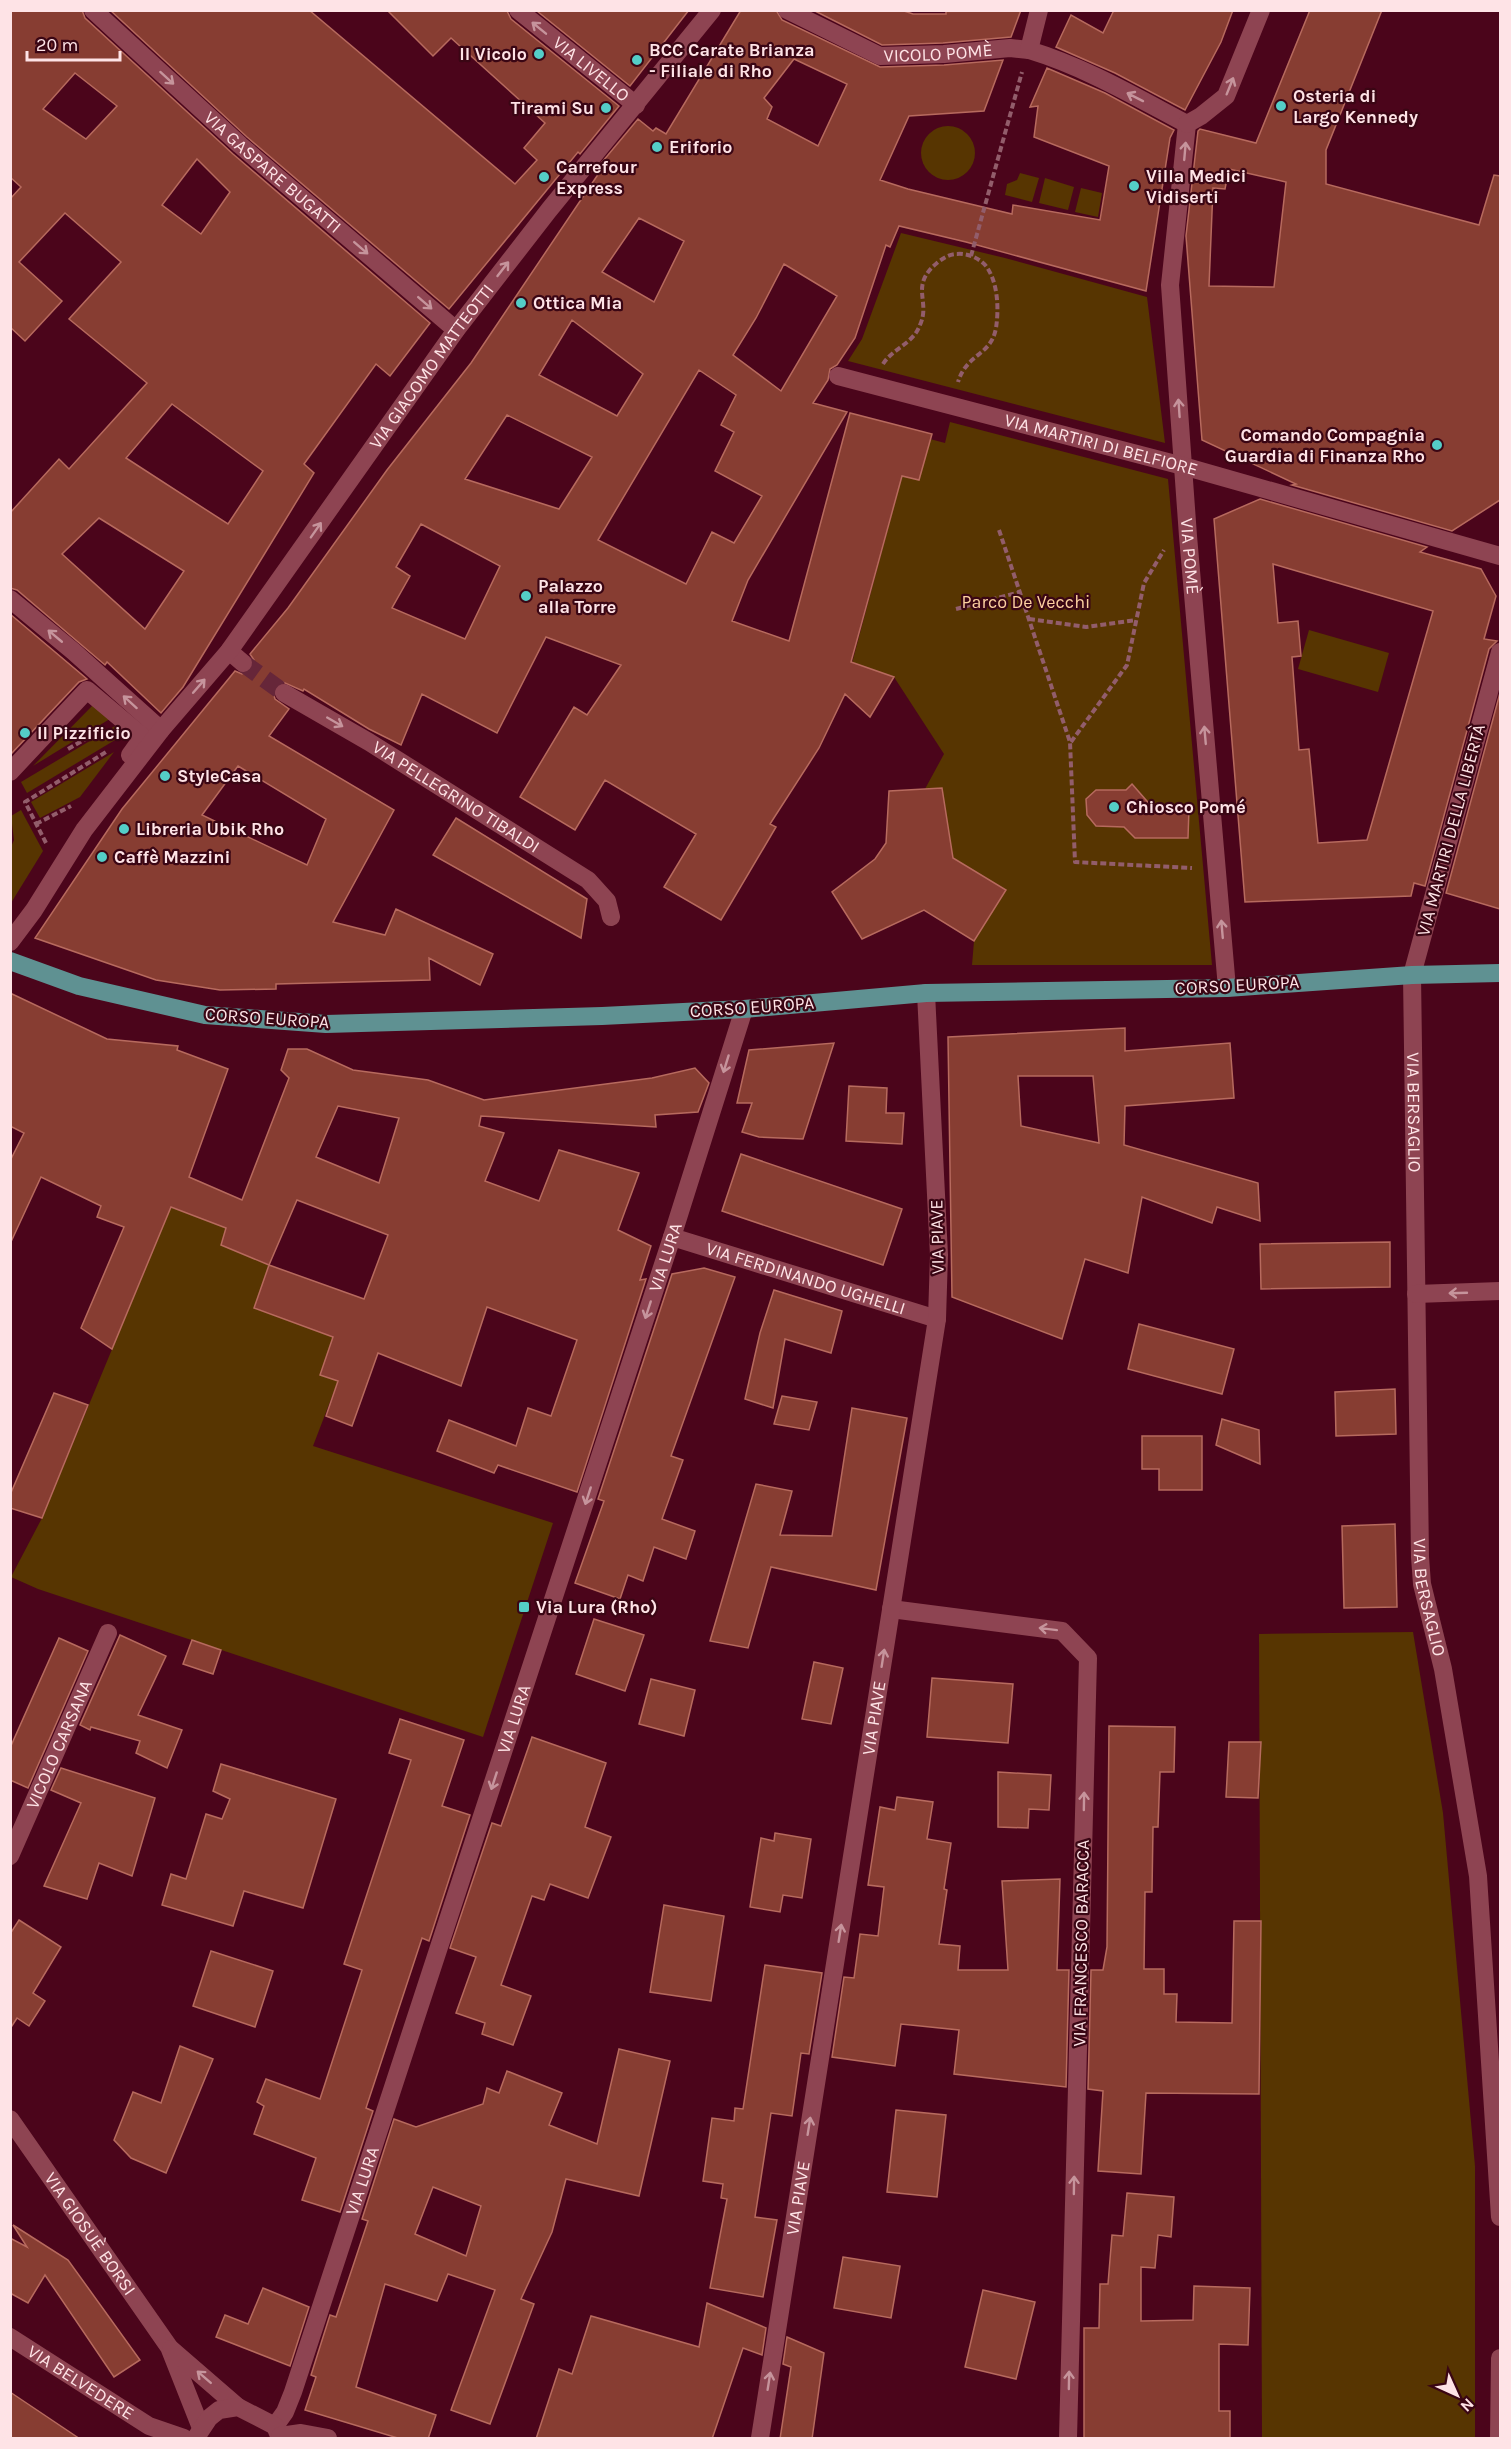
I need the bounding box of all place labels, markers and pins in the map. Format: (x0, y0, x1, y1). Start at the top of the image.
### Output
place label: BCC Carate Brianza - Filiale di Rho (649, 39, 815, 82)
place label: Il Vicolo (459, 43, 527, 65)
marker: Il Vicolo (532, 47, 546, 61)
marker: BCC Carate Brianza - Filiale di Rho (630, 53, 644, 67)
place label: Osteria di Largo Kennedy (1293, 85, 1418, 128)
place label: Tirami Su (511, 97, 594, 119)
marker: Osteria di Largo Kennedy (1274, 99, 1288, 113)
marker: Tirami Su (599, 101, 613, 115)
place label: Eriforio (669, 136, 733, 158)
marker: Eriforio (650, 140, 664, 154)
place label: Carrefour Express (556, 156, 637, 199)
place label: Villa Medici Vidiserti (1146, 165, 1246, 208)
marker: Carrefour Express (537, 170, 551, 184)
marker: Villa Medici Vidiserti (1127, 179, 1141, 193)
place label: Ottica Mia (533, 292, 622, 314)
marker: Ottica Mia (514, 296, 528, 310)
place label: Comando Compagnia Guardia di Finanza Rho (1225, 424, 1425, 467)
marker: Comando Compagnia Guardia di Finanza Rho (1430, 438, 1444, 452)
place label: Palazzo alla Torre (538, 575, 616, 618)
marker: Palazzo alla Torre (519, 589, 533, 603)
place label: Il Pizzificio (37, 722, 131, 744)
marker: Il Pizzificio (18, 726, 32, 740)
place label: StyleCasa (177, 765, 262, 787)
marker: StyleCasa (158, 769, 172, 783)
place label: Chiosco Pomé (1126, 796, 1246, 818)
marker: Chiosco Pomé (1107, 800, 1121, 814)
place label: Libreria Ubik Rho (136, 818, 284, 840)
marker: Libreria Ubik Rho (117, 822, 131, 836)
place label: Caffè Mazzini (114, 846, 230, 868)
marker: Caffè Mazzini (95, 850, 109, 864)
place label: Via Lura (Rho) (536, 1596, 658, 1618)
marker: Via Lura (Rho) (517, 1600, 531, 1614)

